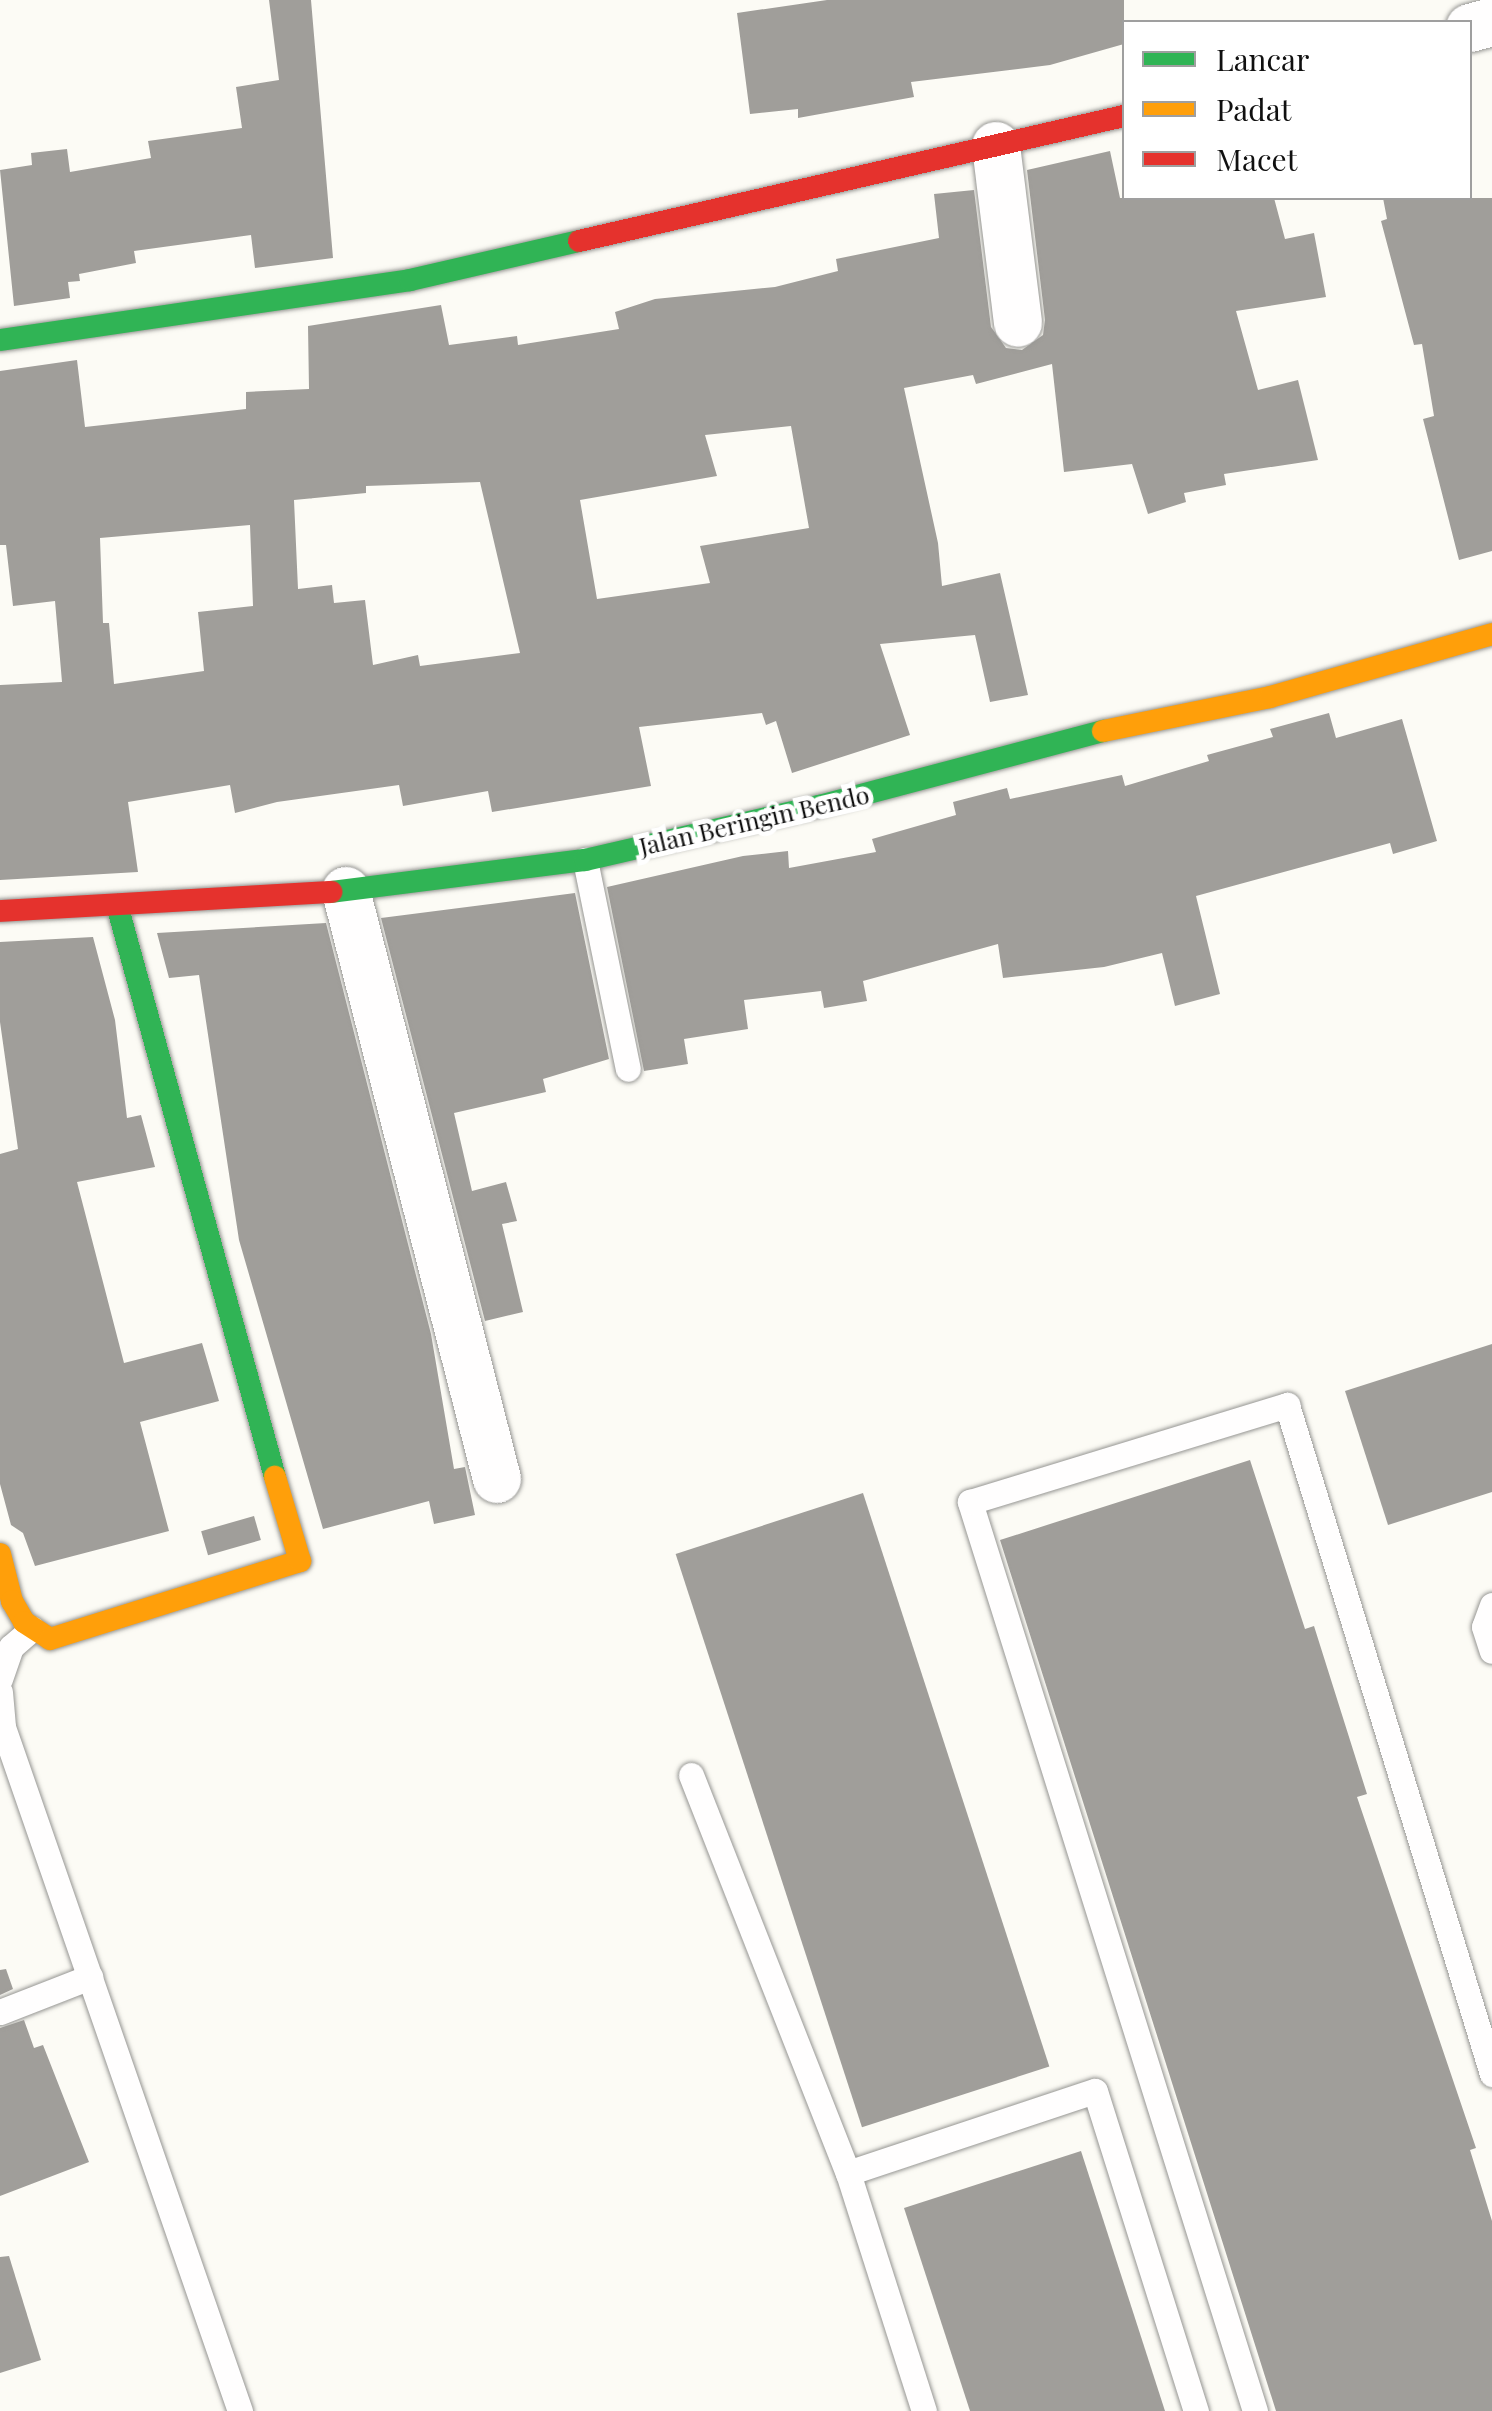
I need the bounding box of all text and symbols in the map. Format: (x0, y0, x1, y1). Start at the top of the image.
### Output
legend (1122, 20, 1472, 200)
text: Lancar (1216, 39, 1309, 79)
text: Padat (1216, 89, 1291, 129)
text: Macet (1216, 139, 1297, 179)
street label: Jalan Beringin Bendo (636, 779, 872, 861)

